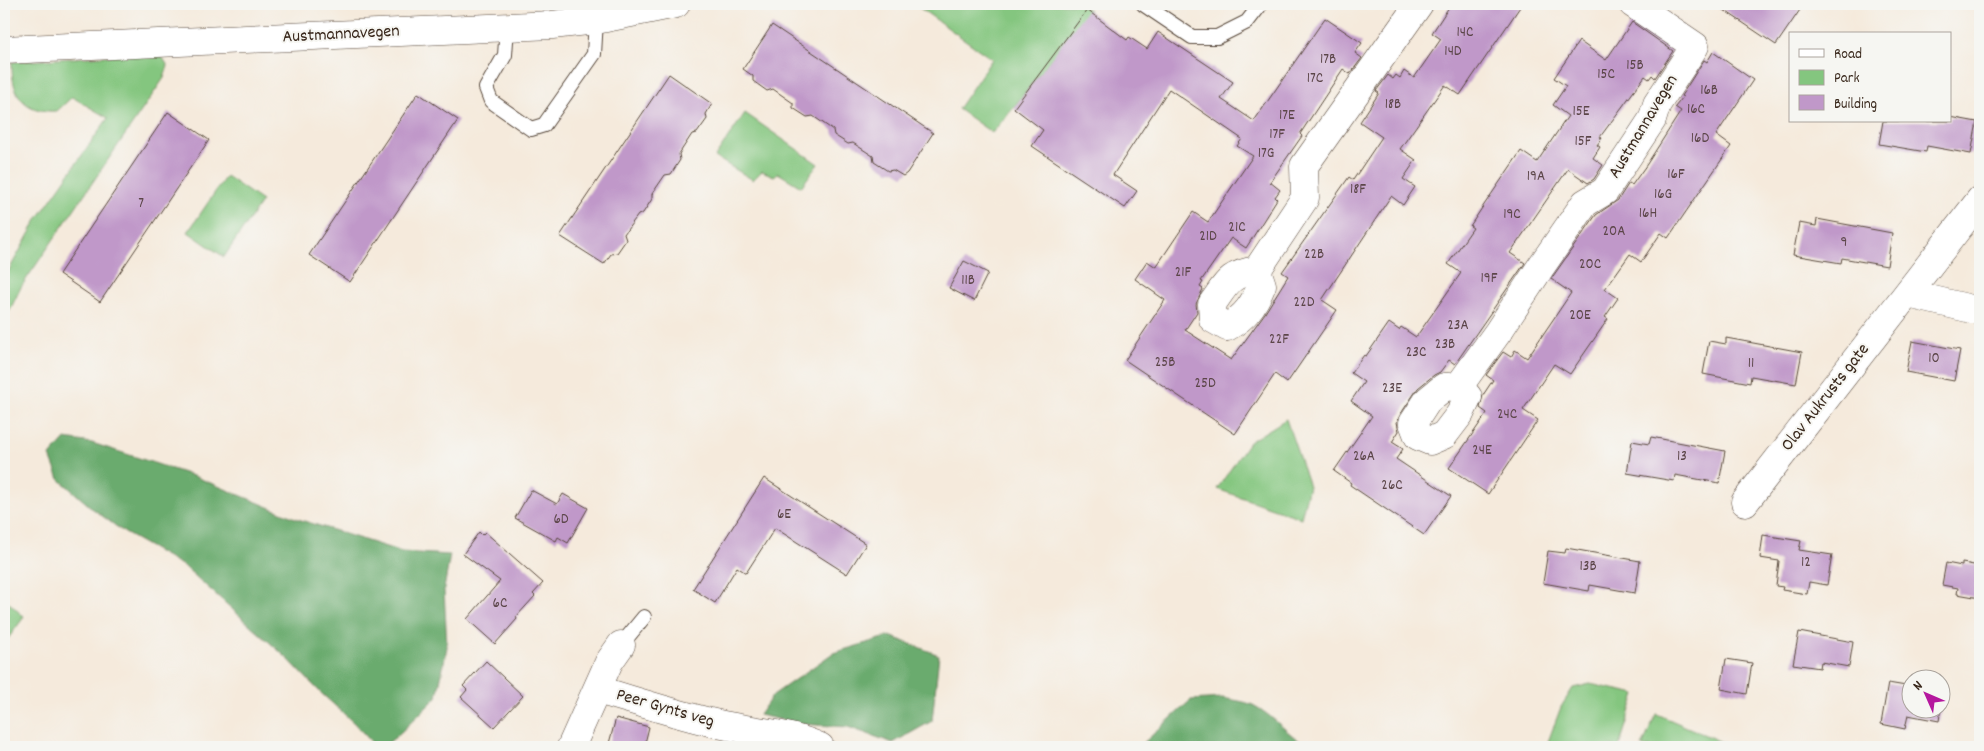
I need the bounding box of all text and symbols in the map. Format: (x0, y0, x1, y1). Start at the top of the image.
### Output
street label: Austmannavegen (282, 19, 400, 51)
house number: 14C (1457, 22, 1473, 44)
legend (1789, 32, 1952, 122)
house number: 14D (1444, 41, 1462, 63)
text: Road (1834, 44, 1862, 66)
house number: 17B (1320, 49, 1336, 71)
house number: 15B (1626, 55, 1644, 77)
house number: 15C (1597, 64, 1615, 86)
house number: 17C (1307, 68, 1323, 90)
text: Park (1834, 68, 1860, 90)
street label: Austmannavegen (1603, 70, 1685, 184)
house number: 16B (1700, 80, 1718, 102)
house number: 18B (1385, 94, 1401, 116)
text: Building (1834, 94, 1877, 116)
house number: 16C (1687, 99, 1705, 121)
house number: 15E (1572, 101, 1590, 123)
house number: 17E (1279, 105, 1295, 127)
house number: 17F (1269, 124, 1285, 146)
house number: 16D (1691, 128, 1709, 150)
house number: 15F (1575, 131, 1592, 153)
house number: 17G (1258, 143, 1274, 165)
house number: 16F (1667, 164, 1685, 186)
house number: 19A (1527, 166, 1545, 188)
house number: 18F (1350, 179, 1366, 201)
house number: 16G (1654, 184, 1672, 206)
house number: 7 (138, 193, 144, 215)
house number: 16H (1639, 203, 1657, 225)
house number: 19C (1503, 204, 1521, 226)
house number: 21C (1228, 217, 1246, 239)
house number: 20A (1603, 221, 1625, 243)
house number: 21D (1199, 226, 1217, 248)
house number: 9 (1841, 232, 1847, 254)
house number: 22B (1304, 244, 1324, 266)
house number: 20C (1579, 254, 1601, 276)
house number: 21F (1175, 262, 1192, 284)
house number: 19F (1481, 268, 1498, 290)
house number: 11B (961, 270, 975, 292)
house number: 22D (1294, 292, 1315, 314)
house number: 20E (1569, 305, 1591, 327)
house number: 23A (1447, 315, 1469, 337)
house number: 22F (1269, 329, 1289, 351)
house number: 23B (1435, 334, 1455, 356)
street label: Olav Aukrusts gate (1776, 339, 1876, 457)
house number: 23C (1406, 342, 1426, 364)
house number: 10 (1928, 348, 1940, 370)
house number: 25B (1155, 352, 1175, 374)
house number: 11 (1748, 353, 1754, 375)
house number: 25D (1194, 373, 1216, 395)
house number: 23E (1382, 378, 1402, 400)
house number: 24C (1497, 404, 1517, 426)
house number: 24E (1472, 440, 1492, 462)
house number: 26A (1353, 446, 1375, 468)
house number: 13 (1677, 446, 1687, 468)
house number: 26C (1381, 475, 1403, 497)
house number: 6E (777, 504, 791, 526)
house number: 6D (553, 509, 569, 531)
house number: 12 (1801, 552, 1811, 574)
house number: 13B (1579, 556, 1597, 578)
house number: 6C (493, 593, 507, 615)
north arrow (1902, 668, 1952, 718)
text: N (1909, 677, 1928, 696)
street label: Peer Gynts veg (613, 683, 717, 735)

